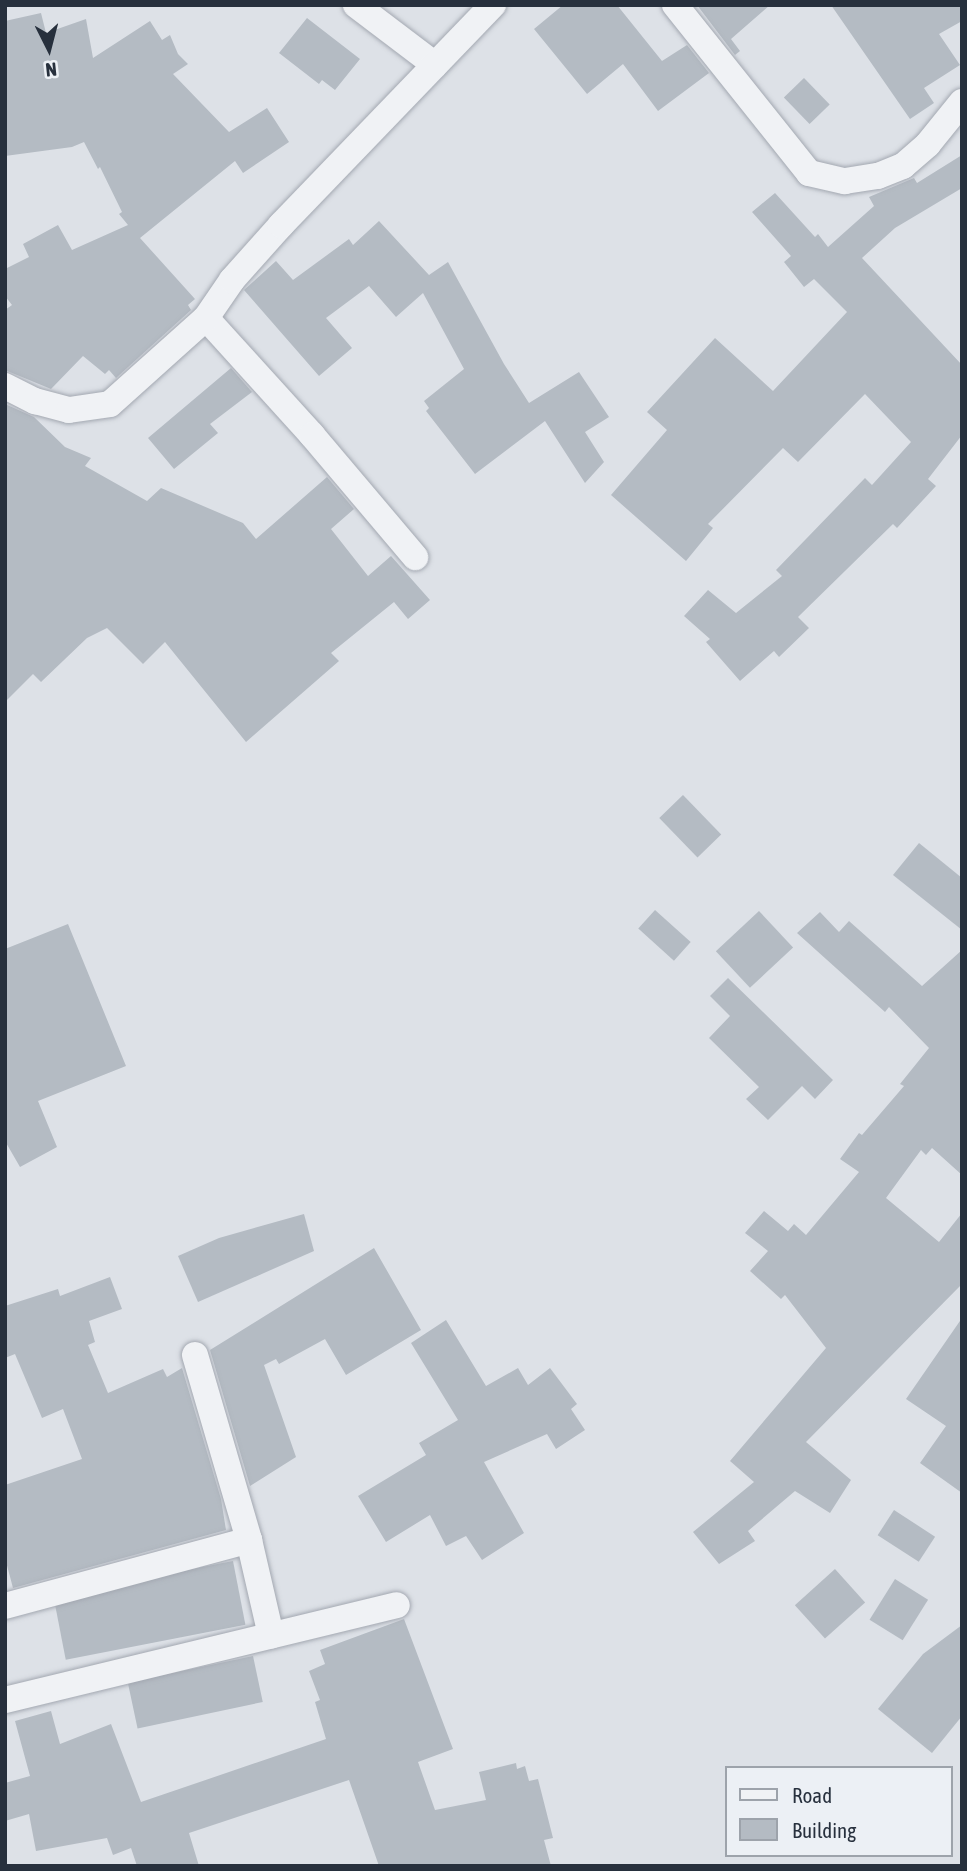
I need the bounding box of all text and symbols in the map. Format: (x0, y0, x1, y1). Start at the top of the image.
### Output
north arrow (14, 14, 84, 84)
text: N (44, 58, 58, 81)
legend (726, 1766, 953, 1857)
text: Road (792, 1783, 832, 1807)
text: Building (792, 1818, 856, 1842)

